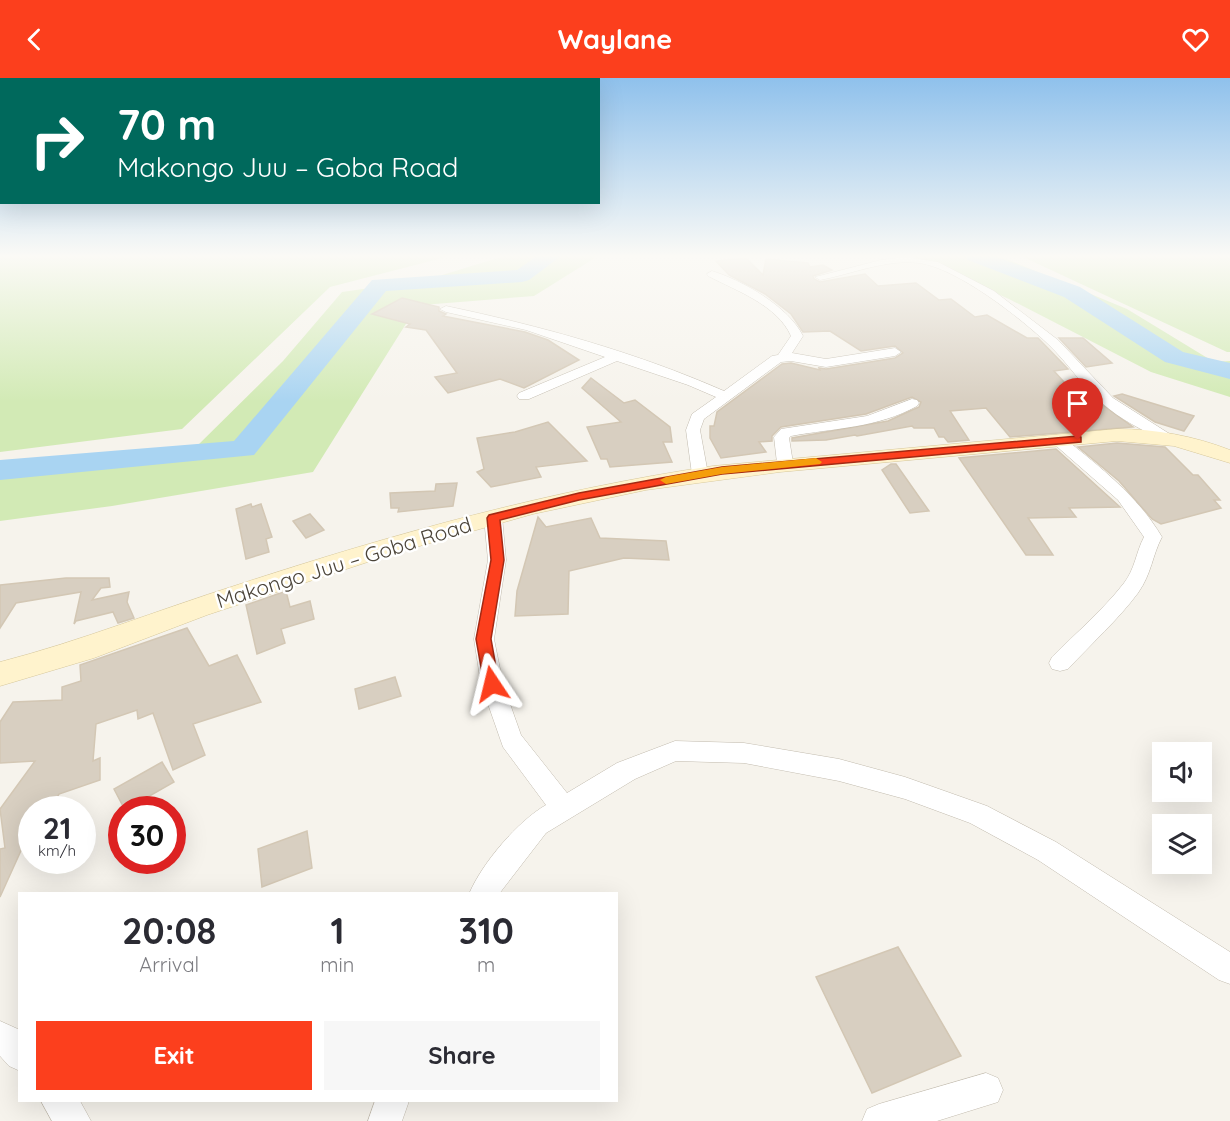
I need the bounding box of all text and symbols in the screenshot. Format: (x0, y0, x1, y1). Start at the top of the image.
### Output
text: Waylane (558, 22, 672, 56)
icon: back (18, 23, 51, 56)
icon: heart (1179, 23, 1212, 56)
text: 70 m (117, 98, 216, 151)
icon: right (18, 102, 96, 180)
text: Makongo Juu – Goba Road (117, 150, 458, 184)
pin (1052, 378, 1103, 440)
icon: arrive (1061, 387, 1094, 420)
street label: Makongo Juu – Goba Road (213, 511, 474, 613)
position arrow (460, 652, 524, 716)
map controls (1152, 742, 1212, 874)
button: sound (1152, 742, 1212, 802)
speed limit sign: 30 (108, 796, 186, 874)
text: 21 (43, 809, 71, 847)
button: layers (1152, 814, 1212, 874)
text: km/h (38, 841, 76, 860)
text: 20:08 (122, 908, 216, 953)
text: 1 (330, 908, 344, 953)
text: 310 (458, 908, 514, 953)
text: Arrival (139, 952, 199, 977)
text: min (320, 952, 354, 977)
text: m (477, 952, 495, 977)
button: Exit (36, 1021, 312, 1090)
button: Share (324, 1021, 600, 1090)

